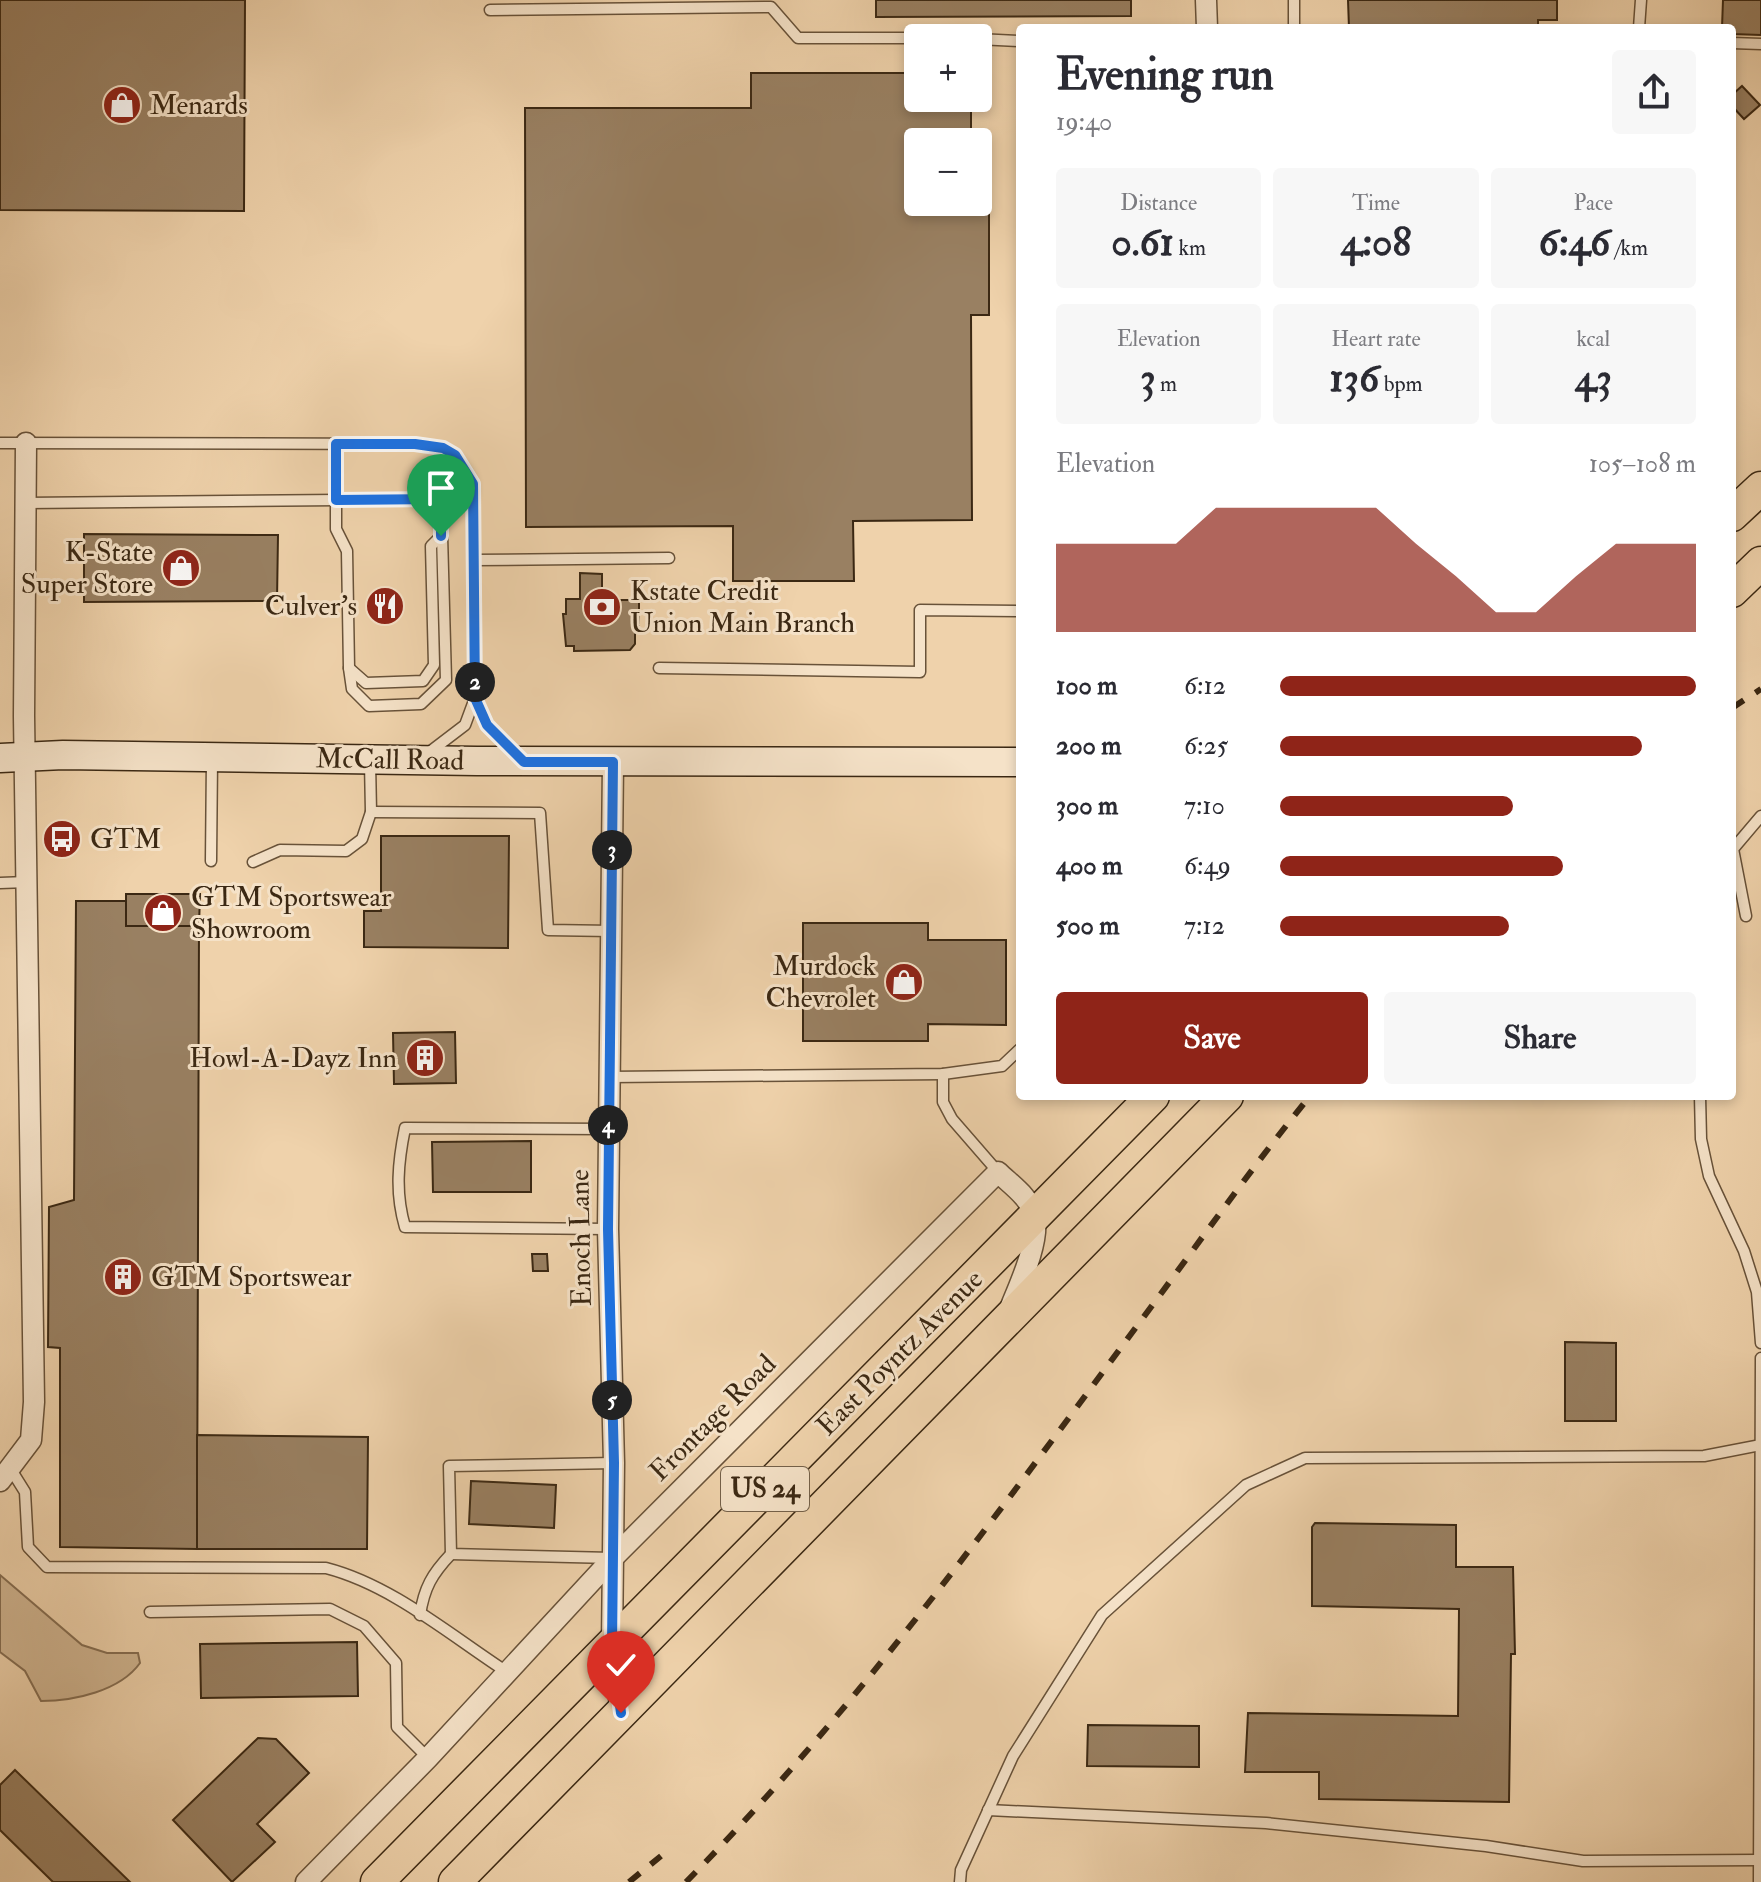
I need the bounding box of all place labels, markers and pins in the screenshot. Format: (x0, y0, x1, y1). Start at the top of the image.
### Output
shop icon: Menards (101, 84, 143, 126)
place label: Menards (150, 88, 248, 123)
pin (407, 454, 475, 536)
place label: K-State Super Store (21, 535, 153, 602)
shop icon: K-State Super Store (160, 547, 202, 589)
place label: Kstate Credit Union Main Branch (630, 574, 855, 641)
restaurant icon: Culver's (364, 585, 406, 627)
bank icon: Kstate Credit Union Main Branch (581, 586, 623, 628)
place label: Culver's (265, 589, 357, 624)
pin: 2 (455, 662, 495, 702)
bus stop icon: GTM (41, 818, 83, 860)
place label: GTM (90, 822, 161, 857)
pin: 3 (592, 830, 632, 870)
place label: GTM Sportswear Showroom (191, 880, 392, 947)
shop icon: GTM Sportswear Showroom (142, 892, 184, 934)
place label: Murdock Chevrolet (766, 949, 877, 1016)
shop icon: Murdock Chevrolet (883, 961, 925, 1003)
building icon: Howl-A-Dayz Inn (404, 1037, 446, 1079)
place label: Howl-A-Dayz Inn (189, 1041, 397, 1076)
pin: 4 (588, 1105, 628, 1145)
building icon: GTM Sportswear (102, 1256, 144, 1298)
place label: GTM Sportswear (151, 1260, 352, 1295)
pin: 5 (592, 1380, 632, 1420)
pin (587, 1631, 655, 1713)

